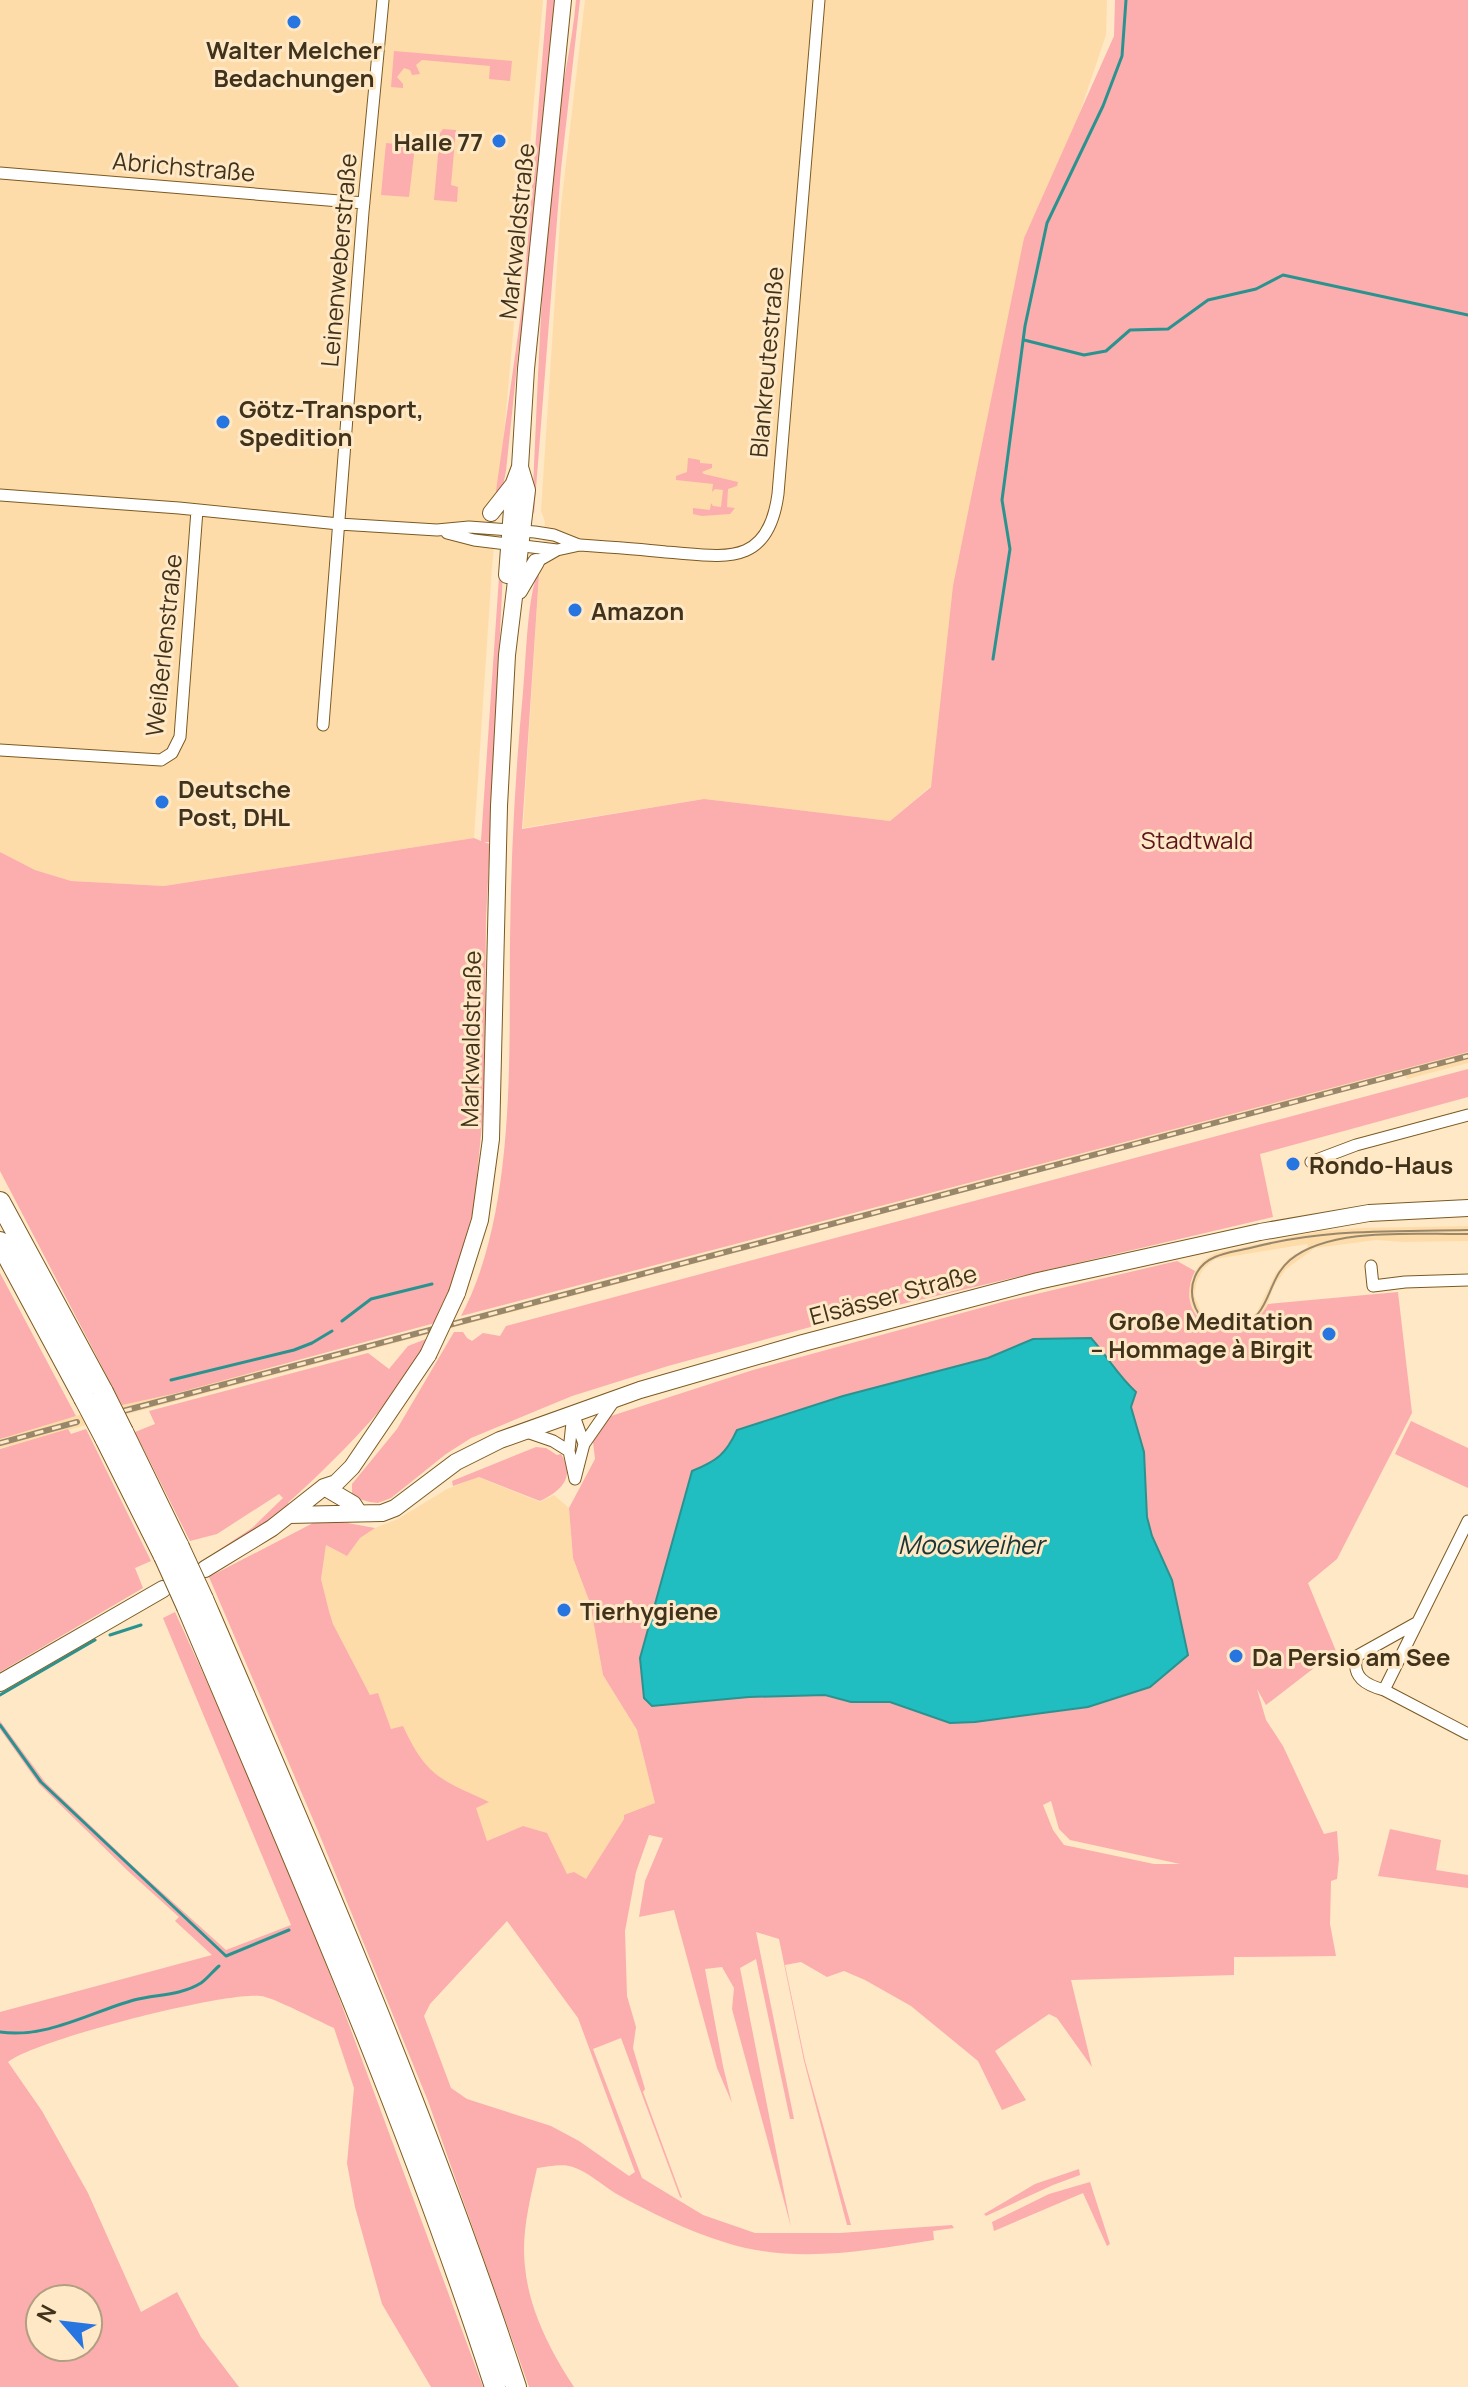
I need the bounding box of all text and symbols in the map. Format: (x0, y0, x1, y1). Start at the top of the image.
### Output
marker: Walter Melcher Bedachungen (285, 13, 303, 31)
place label: Walter Melcher Bedachungen (206, 33, 382, 94)
place label: Halle 77 (393, 125, 483, 158)
marker: Halle 77 (490, 132, 508, 150)
street label: Markwaldstraße (490, 141, 542, 321)
street label: Abrichstraße (111, 143, 257, 189)
street label: Leinenweberstraße (312, 152, 364, 368)
street label: Blankreutestraße (741, 265, 791, 459)
place label: Götz-Transport, Spedition (239, 392, 424, 453)
marker: Götz-Transport, Spedition (214, 413, 232, 431)
street label: Weißerlenstraße (137, 552, 189, 738)
place label: Amazon (591, 594, 684, 627)
marker: Amazon (566, 601, 584, 619)
place label: Deutsche Post, DHL (178, 772, 291, 833)
marker: Deutsche Post, DHL (153, 793, 171, 811)
park label: Stadtwald (1141, 823, 1253, 856)
street label: Markwaldstraße (452, 950, 488, 1128)
place label: Rondo-Haus (1309, 1148, 1453, 1181)
marker: Rondo-Haus (1284, 1155, 1302, 1173)
street label: Elsässer Straße (806, 1256, 980, 1332)
place label: Große Meditation – Hommage à Birgit (1091, 1304, 1313, 1365)
marker: Große Meditation – Hommage à Birgit (1320, 1325, 1338, 1343)
water label: Moosweiher (898, 1526, 1048, 1562)
place label: Tierhygiene (580, 1594, 718, 1627)
marker: Tierhygiene (555, 1601, 573, 1619)
place label: Da Persio am See (1252, 1640, 1450, 1673)
marker: Da Persio am See (1227, 1647, 1245, 1665)
north arrow (24, 2283, 104, 2363)
text: N (29, 2300, 63, 2328)

